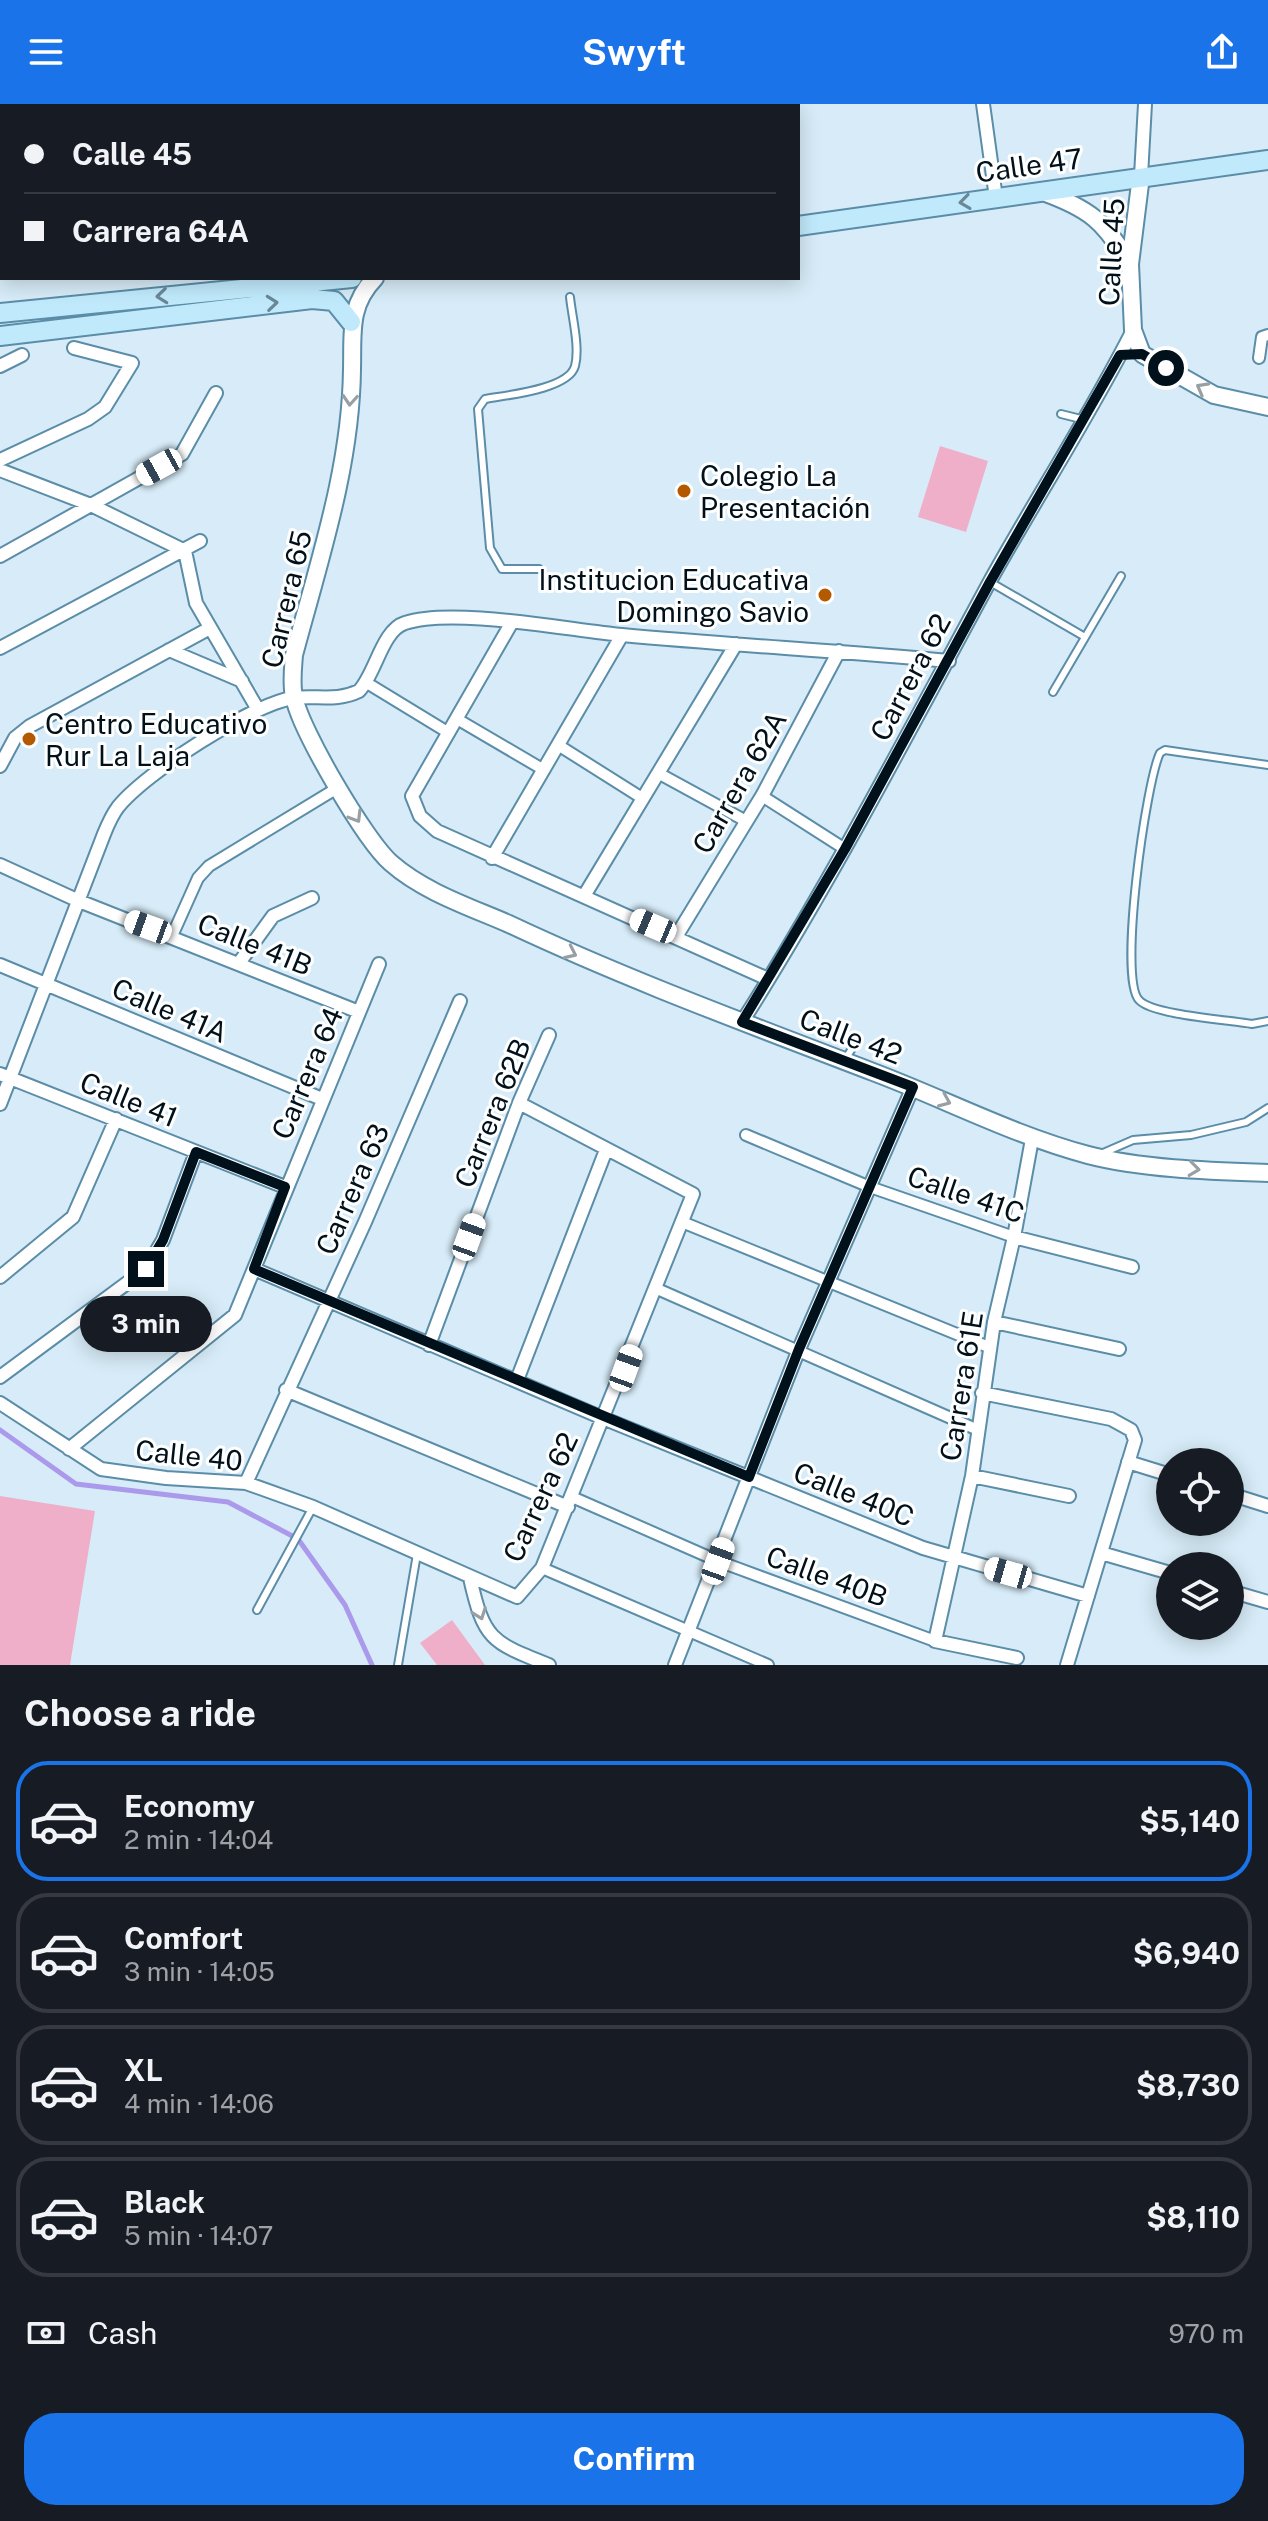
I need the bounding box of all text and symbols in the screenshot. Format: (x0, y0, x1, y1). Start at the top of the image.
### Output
icon: menu (24, 30, 68, 74)
icon: share (1200, 30, 1244, 74)
text: Swyft (582, 31, 686, 73)
text: Calle 45 (72, 136, 192, 172)
street label: Calle 47 (974, 141, 1084, 189)
one-way arrow (958, 193, 971, 210)
street label: Calle 45 (1092, 197, 1130, 307)
text: Carrera 64A (72, 213, 249, 249)
one-way arrow (156, 287, 169, 304)
one-way arrow (266, 295, 279, 312)
route start (1148, 350, 1184, 386)
one-way arrow (1197, 382, 1211, 398)
one-way arrow (342, 394, 359, 407)
car (132, 445, 186, 489)
place label: Colegio La Presentación (700, 459, 870, 524)
marker: Colegio La Presentación (675, 482, 693, 500)
street label: Carrera 65 (254, 527, 318, 671)
place label: Institucion Educativa Domingo Savio (538, 563, 809, 628)
marker: Institucion Educativa Domingo Savio (816, 586, 834, 604)
street label: Carrera 62 (863, 608, 957, 746)
street label: Carrera 62A (685, 705, 793, 859)
place label: Centro Educativo Rur La Laja (45, 707, 267, 772)
marker: Centro Educativo Rur La Laja (20, 730, 38, 748)
one-way arrow (346, 808, 361, 823)
street label: Calle 41B (193, 906, 317, 982)
car (626, 906, 680, 946)
car (121, 908, 175, 946)
one-way arrow (563, 943, 577, 959)
street label: Calle 41A (108, 971, 232, 1049)
street label: Calle 42 (795, 1001, 907, 1071)
street label: Carrera 64 (264, 1002, 350, 1144)
street label: Carrera 62B (447, 1034, 537, 1192)
street label: Calle 41 (76, 1065, 182, 1133)
one-way arrow (937, 1092, 951, 1108)
street label: Carrera 63 (309, 1118, 395, 1260)
street label: Calle 41C (903, 1159, 1029, 1229)
one-way arrow (1188, 1160, 1201, 1177)
car (450, 1210, 488, 1264)
route end (128, 1251, 164, 1287)
callout: 3 min (80, 1297, 212, 1353)
text: 3 min (112, 1308, 180, 1339)
street label: Carrera 61E (933, 1309, 989, 1463)
car (607, 1341, 645, 1395)
street label: Carrera 62 (496, 1427, 584, 1567)
street label: Calle 40 (134, 1433, 244, 1477)
map controls (1156, 1448, 1244, 1640)
button: locate (1156, 1448, 1244, 1536)
street label: Calle 40C (789, 1455, 919, 1533)
car (699, 1534, 737, 1588)
street label: Calle 40B (762, 1539, 892, 1613)
button: layers (1156, 1552, 1244, 1640)
car (982, 1555, 1034, 1591)
one-way arrow (471, 1606, 487, 1620)
text: Choose a ride (24, 1692, 256, 1734)
icon: car (28, 1785, 100, 1857)
text: Economy (124, 1788, 255, 1824)
text: $5,140 (1139, 1803, 1240, 1839)
text: 2 min · 14:04 (124, 1824, 273, 1855)
icon: car (28, 1917, 100, 1989)
text: Comfort (124, 1920, 243, 1956)
text: $6,940 (1133, 1935, 1240, 1971)
text: 3 min · 14:05 (124, 1956, 275, 1987)
icon: car (28, 2049, 100, 2121)
text: XL (124, 2052, 163, 2088)
text: $8,730 (1136, 2067, 1240, 2103)
text: 4 min · 14:06 (124, 2088, 274, 2119)
icon: car (28, 2181, 100, 2253)
text: Black (124, 2184, 205, 2220)
text: $8,110 (1146, 2199, 1240, 2235)
text: 5 min · 14:07 (124, 2220, 273, 2251)
icon: cash (24, 2311, 68, 2355)
text: Cash (88, 2315, 157, 2351)
text: 970 m (1168, 2318, 1244, 2349)
button: Confirm (24, 2413, 1244, 2505)

